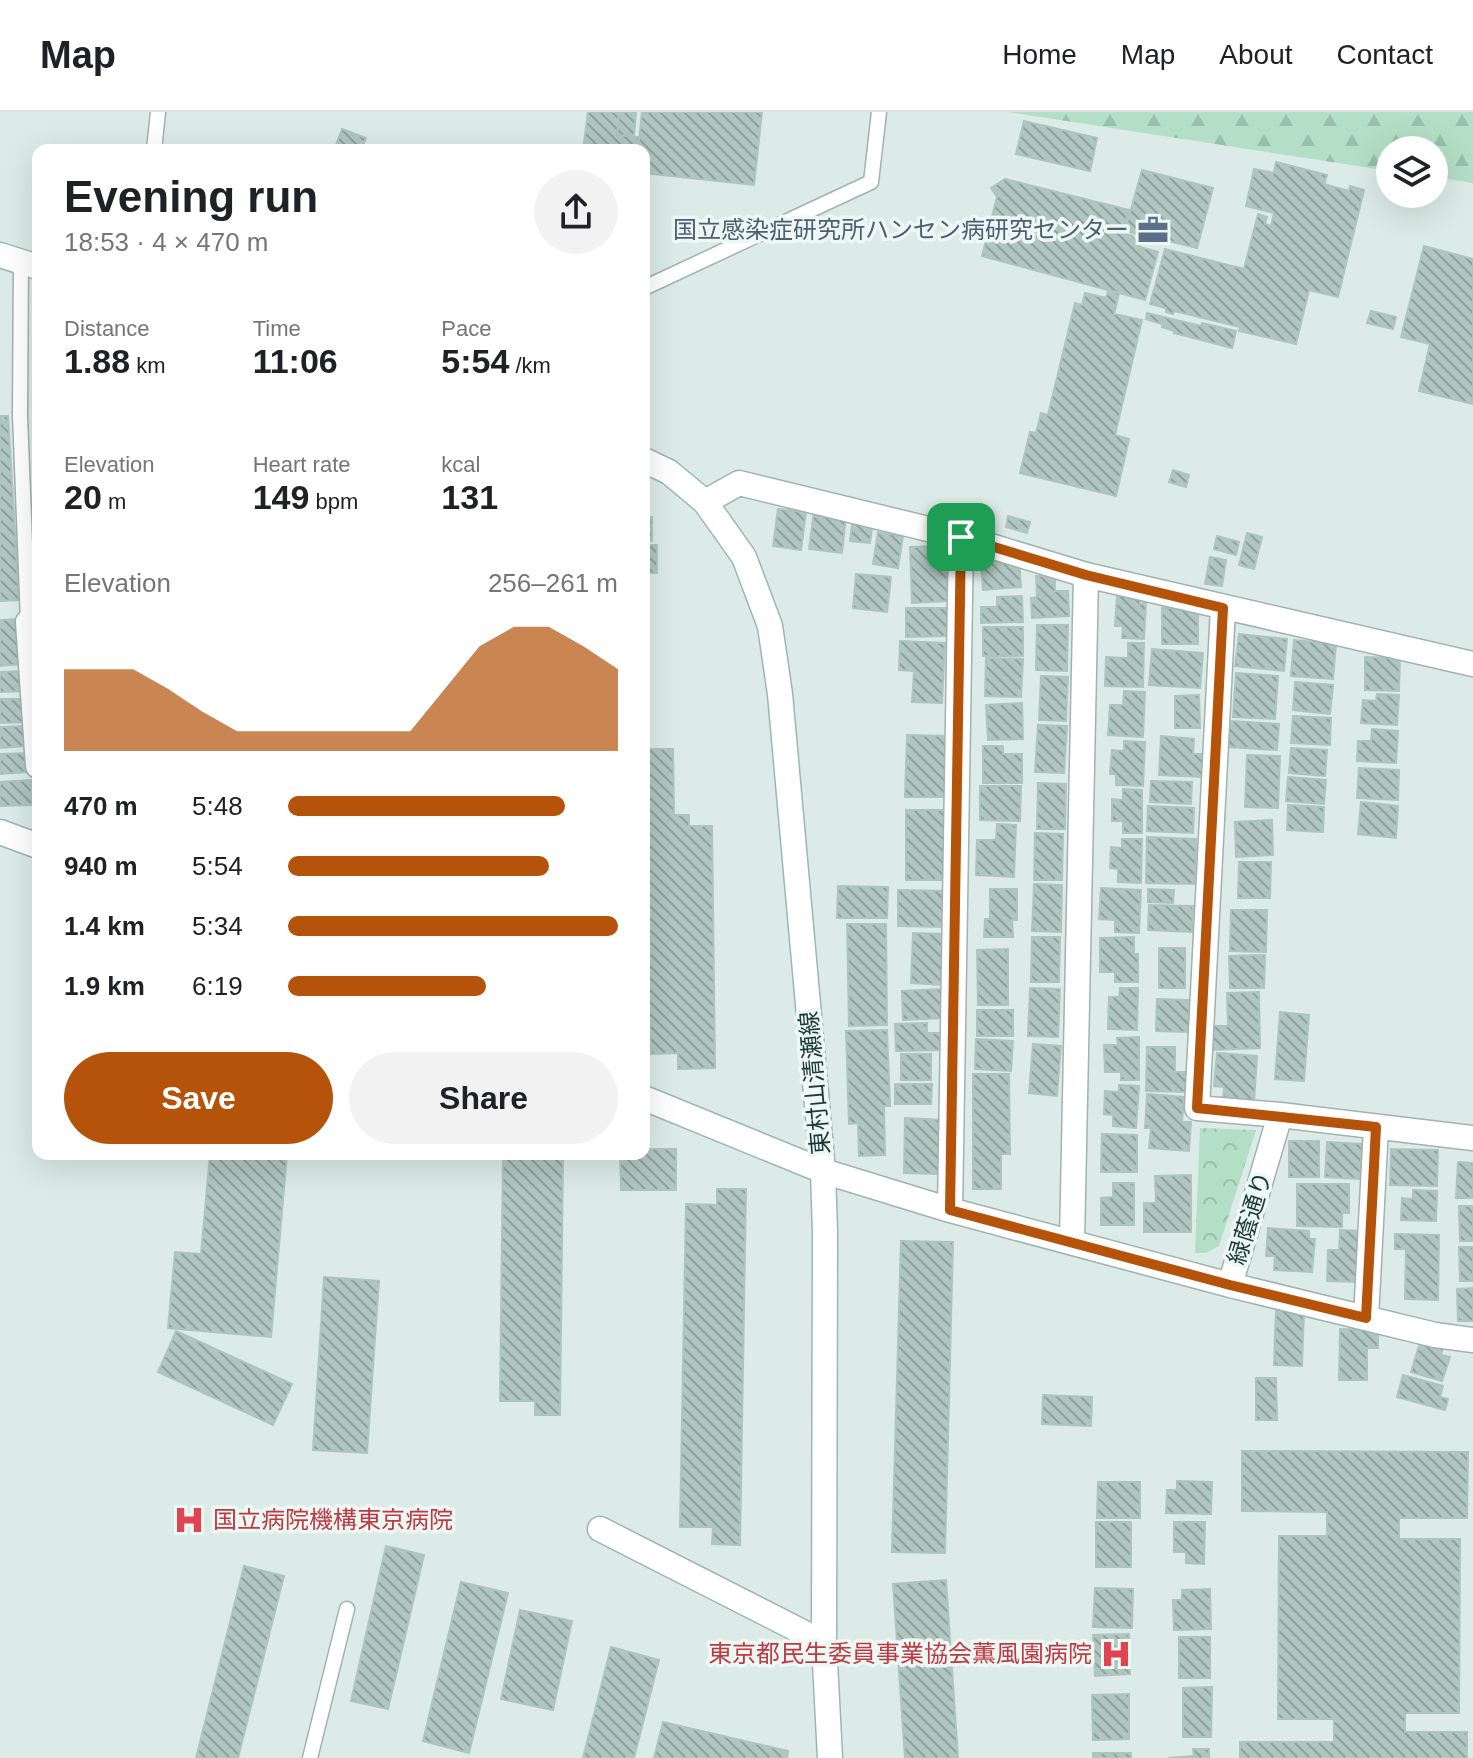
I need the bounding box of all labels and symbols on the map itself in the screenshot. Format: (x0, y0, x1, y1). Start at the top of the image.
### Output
office icon: 国立感染症研究所ハンセン病研究センター (1136, 213, 1170, 247)
place label: 国立感染症研究所ハンセン病研究センター (673, 216, 1129, 243)
pin (927, 503, 995, 571)
street label: 東村山清瀬線 (795, 1010, 834, 1156)
street label: 緑蔭通り (1223, 1168, 1276, 1268)
hospital icon: 国立病院機構東京病院 (172, 1503, 206, 1537)
place label: 国立病院機構東京病院 (213, 1506, 453, 1533)
hospital icon: 東京都民生委員事業協会薫風園病院 (1099, 1637, 1133, 1671)
place label: 東京都民生委員事業協会薫風園病院 (708, 1640, 1092, 1667)

